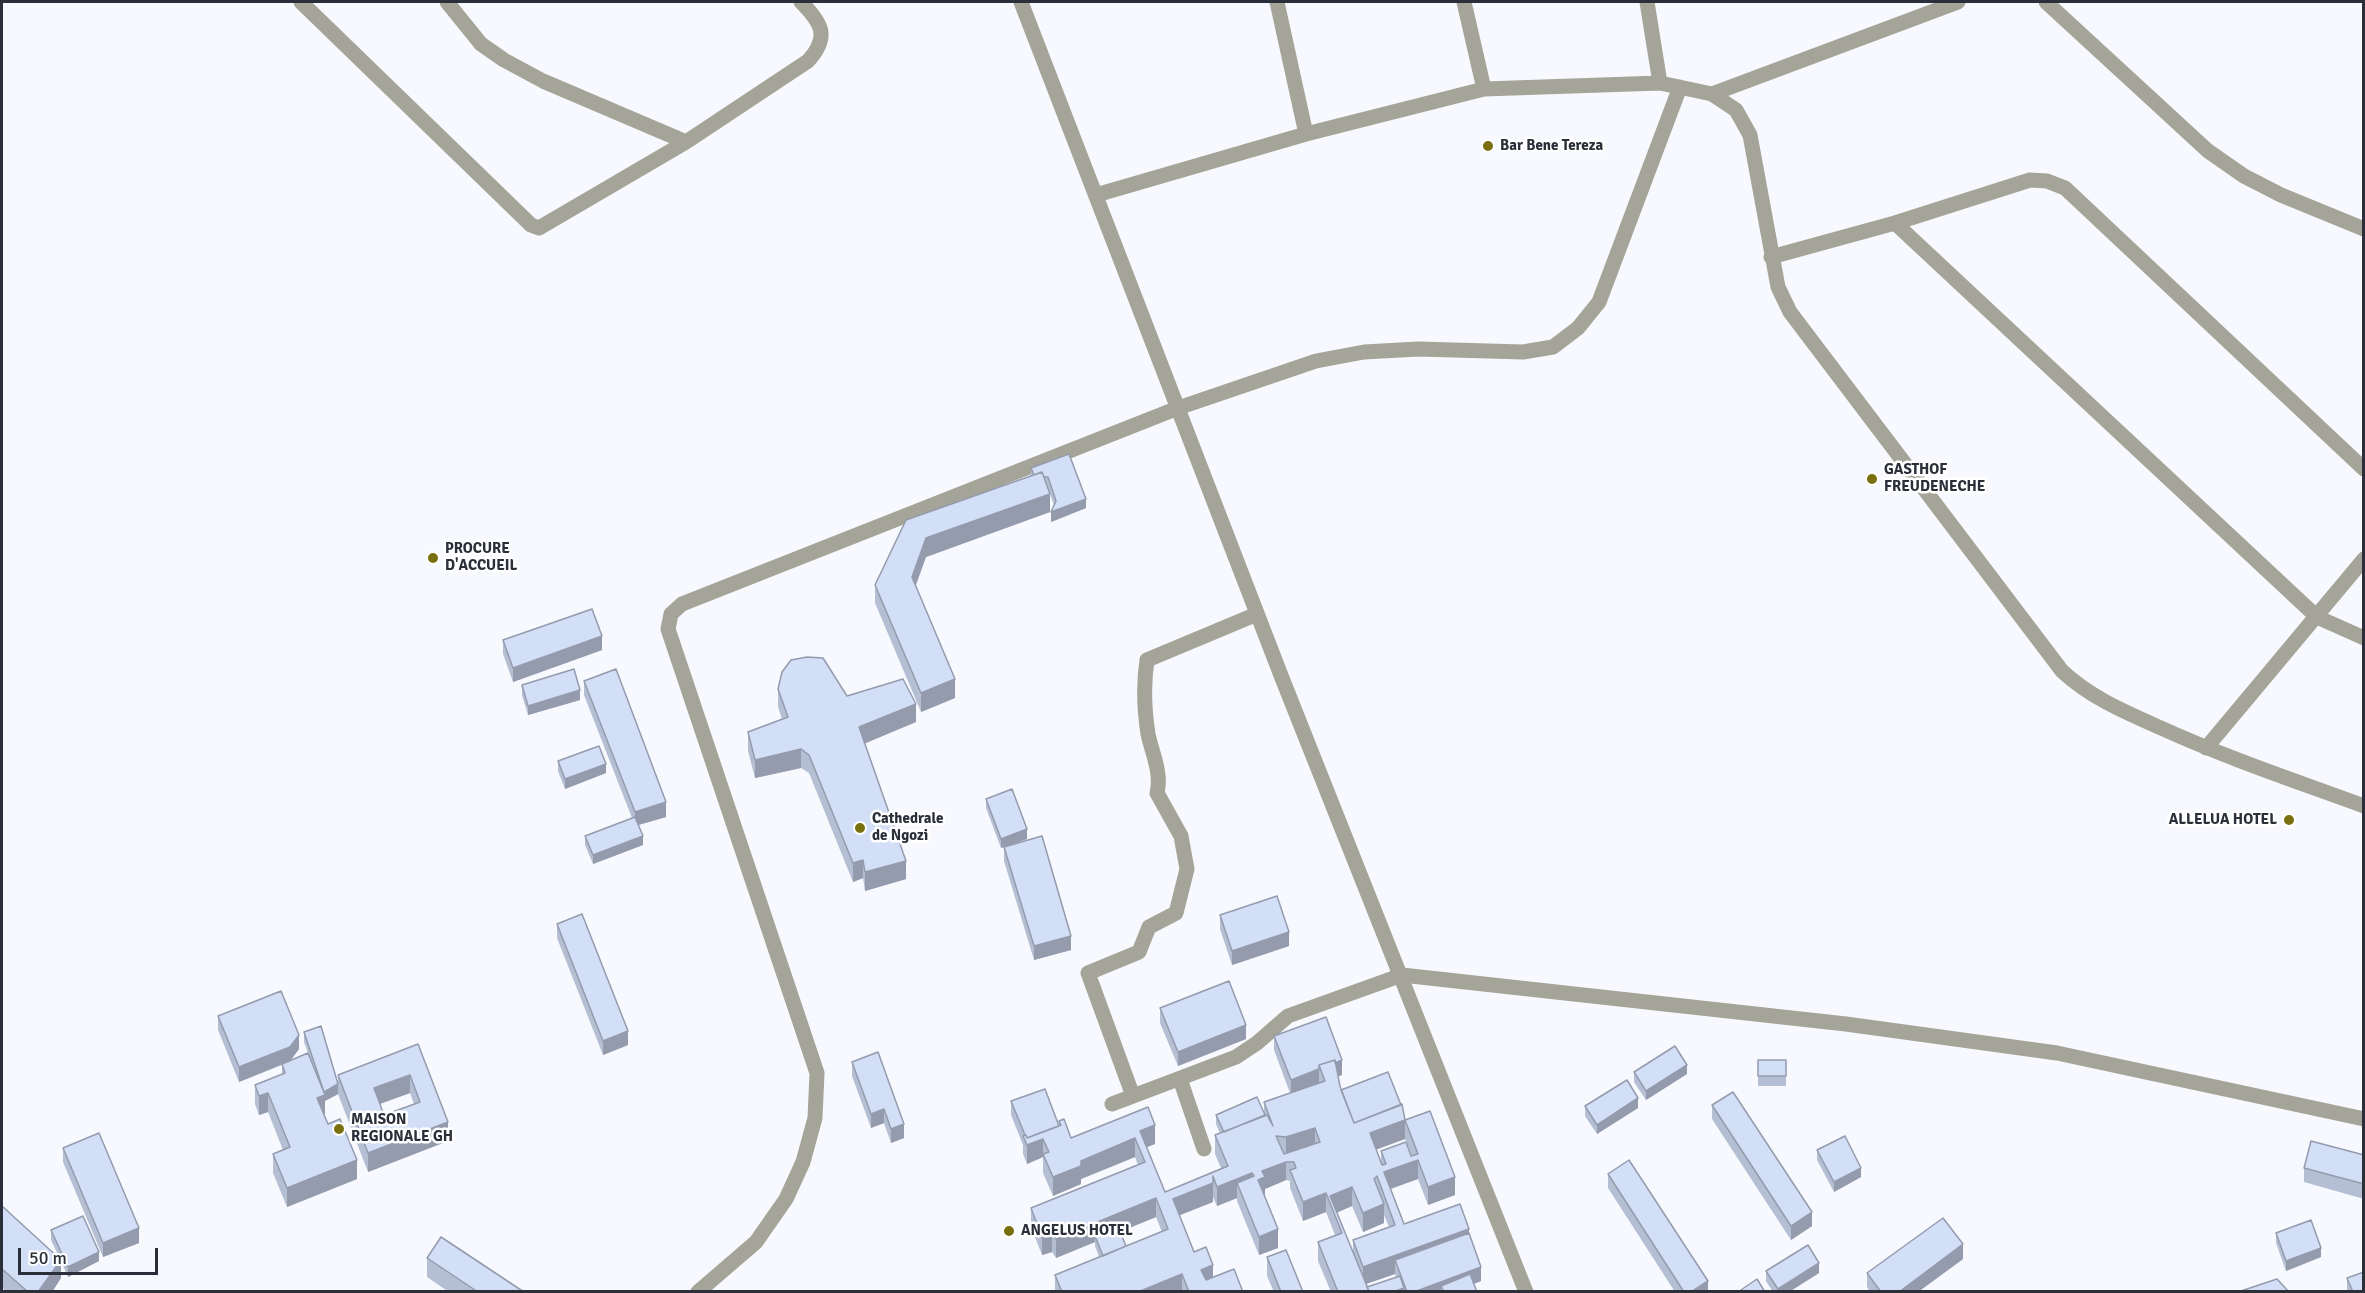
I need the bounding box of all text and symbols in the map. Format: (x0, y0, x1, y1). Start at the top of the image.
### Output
place label: Bar Bene Tereza (1500, 137, 1603, 155)
marker: Bar Bene Tereza (1481, 139, 1495, 153)
place label: GASTHOF FREUDENECHE (1884, 461, 1985, 496)
marker: GASTHOF FREUDENECHE (1865, 472, 1879, 486)
place label: PROCURE D'ACCUEIL (445, 540, 517, 575)
marker: PROCURE D'ACCUEIL (426, 551, 440, 565)
place label: Cathedrale de Ngozi (872, 810, 943, 845)
place label: ALLELUA HOTEL (2169, 811, 2277, 829)
marker: ALLELUA HOTEL (2282, 813, 2296, 827)
marker: Cathedrale de Ngozi (853, 821, 867, 835)
place label: MAISON REGIONALE GH (351, 1111, 453, 1146)
marker: MAISON REGIONALE GH (332, 1122, 346, 1136)
place label: ANGELUS HOTEL (1021, 1222, 1133, 1240)
marker: ANGELUS HOTEL (1002, 1224, 1016, 1238)
scale bar (21, 1236, 160, 1274)
text: 50 m (29, 1247, 67, 1269)

